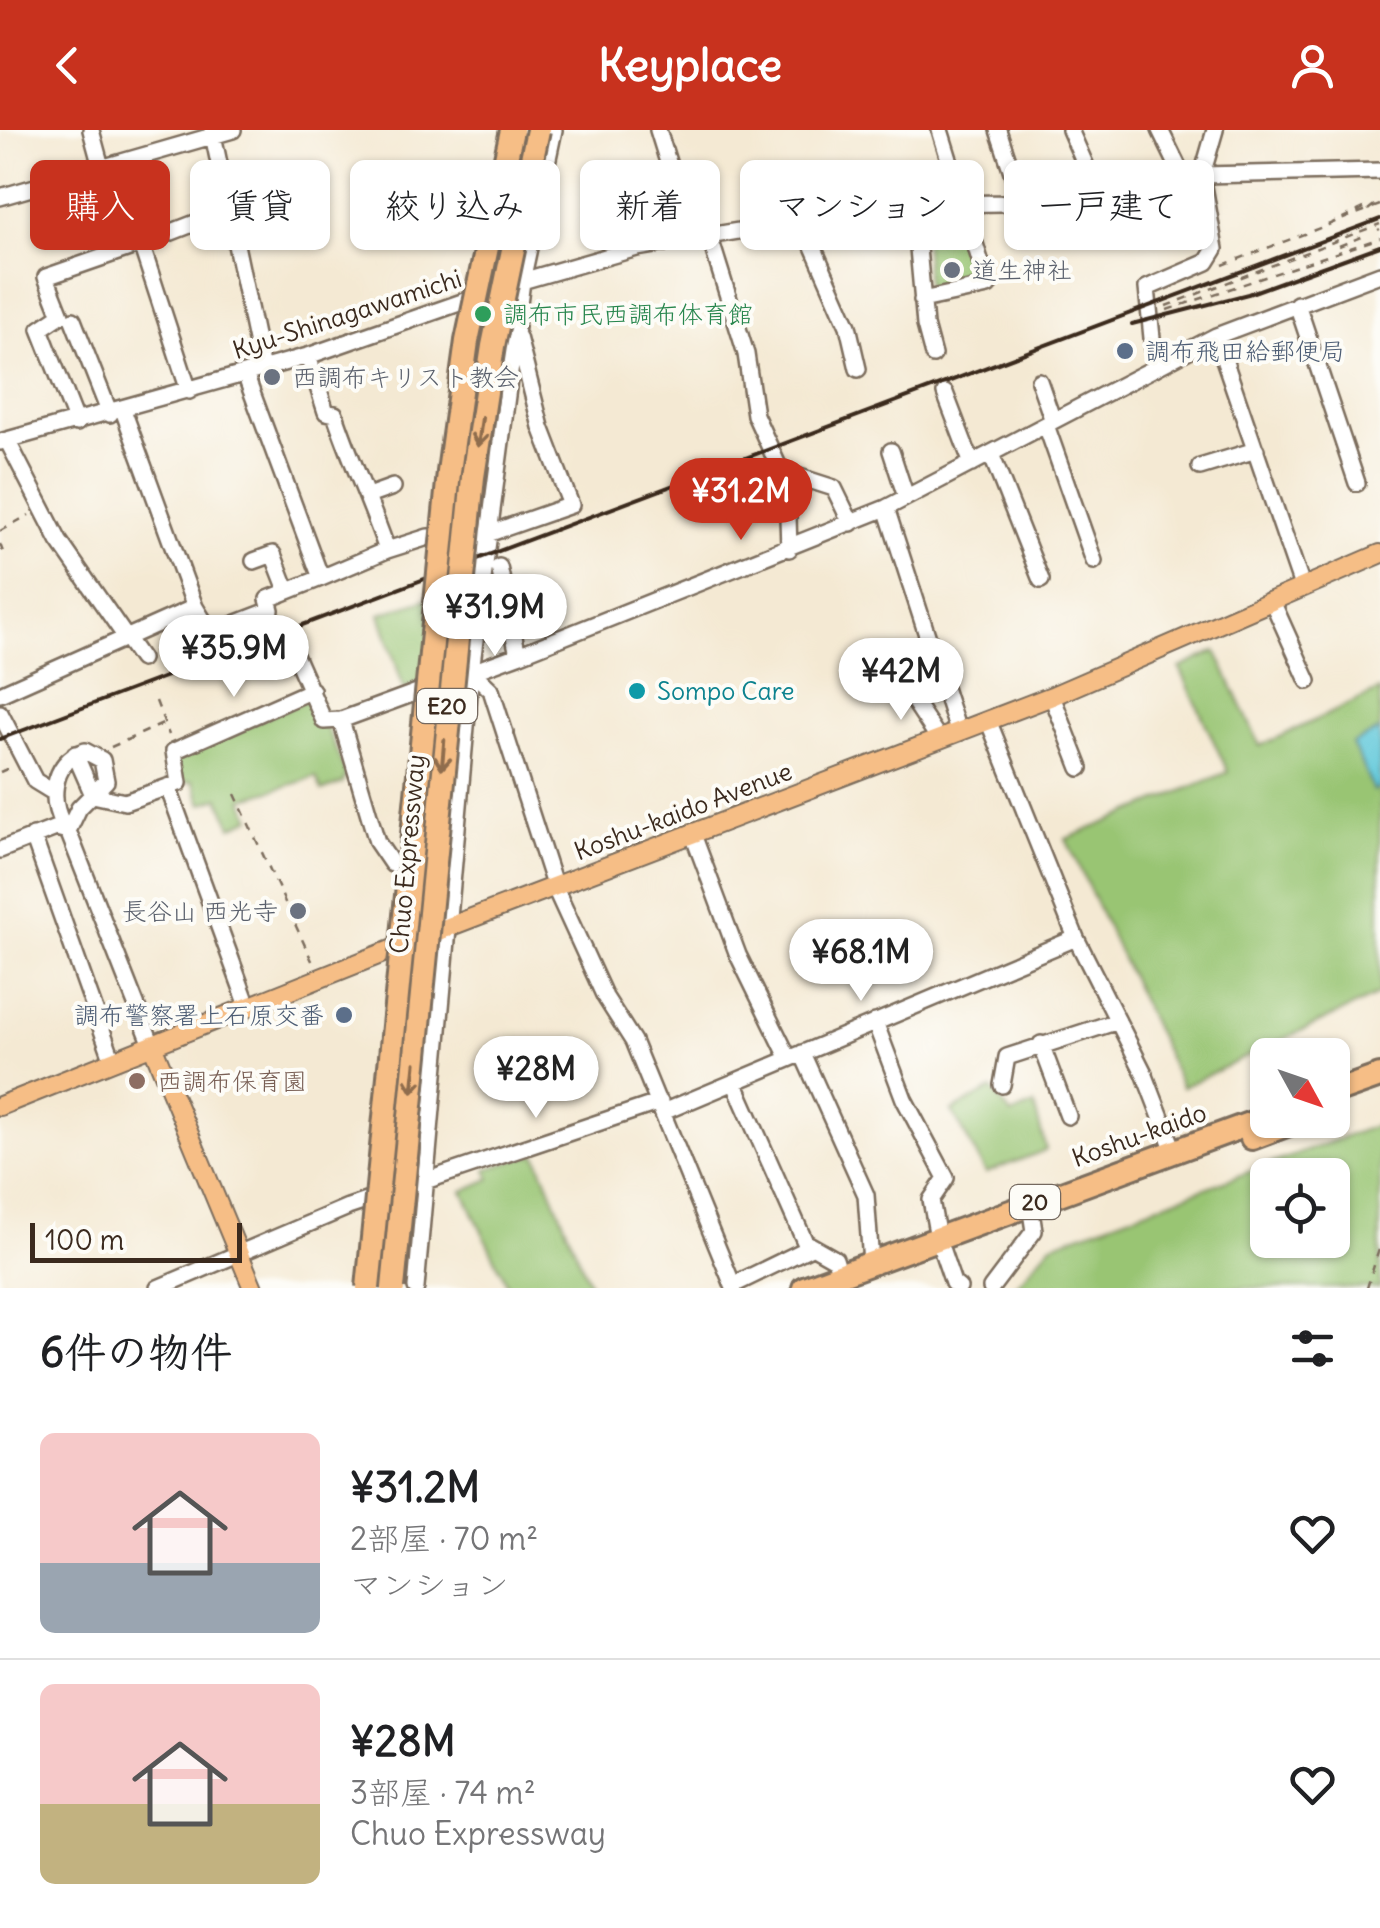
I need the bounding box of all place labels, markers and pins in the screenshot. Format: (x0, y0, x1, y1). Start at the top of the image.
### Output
place label: 道生神社 (972, 254, 1072, 286)
marker: 道生神社 (941, 259, 963, 281)
place label: 調布市民西調布体育館 (503, 298, 753, 330)
marker: 調布市民西調布体育館 (472, 303, 494, 325)
place label: 調布飛田給郵便局 (1145, 335, 1345, 367)
marker: 調布飛田給郵便局 (1114, 340, 1136, 362)
place label: 西調布キリスト教会 (292, 361, 519, 393)
marker: 西調布キリスト教会 (261, 366, 283, 388)
pin: ¥31.2M (660, 458, 822, 543)
pin: ¥31.9M (414, 574, 576, 659)
pin: ¥35.9M (153, 615, 315, 700)
pin: ¥42M (842, 638, 960, 723)
place label: Sompo Care (657, 675, 795, 707)
marker: Sompo Care (626, 680, 648, 702)
place label: 長谷山 西光寺 (122, 895, 278, 927)
marker: 長谷山 西光寺 (287, 900, 309, 922)
pin: ¥68.1M (780, 919, 942, 1004)
place label: 調布警察署上石原交番 (74, 999, 324, 1031)
marker: 調布警察署上石原交番 (333, 1004, 355, 1026)
pin: ¥28M (477, 1036, 595, 1121)
place label: 西調布保育園 (157, 1065, 307, 1097)
marker: 西調布保育園 (126, 1070, 148, 1092)

